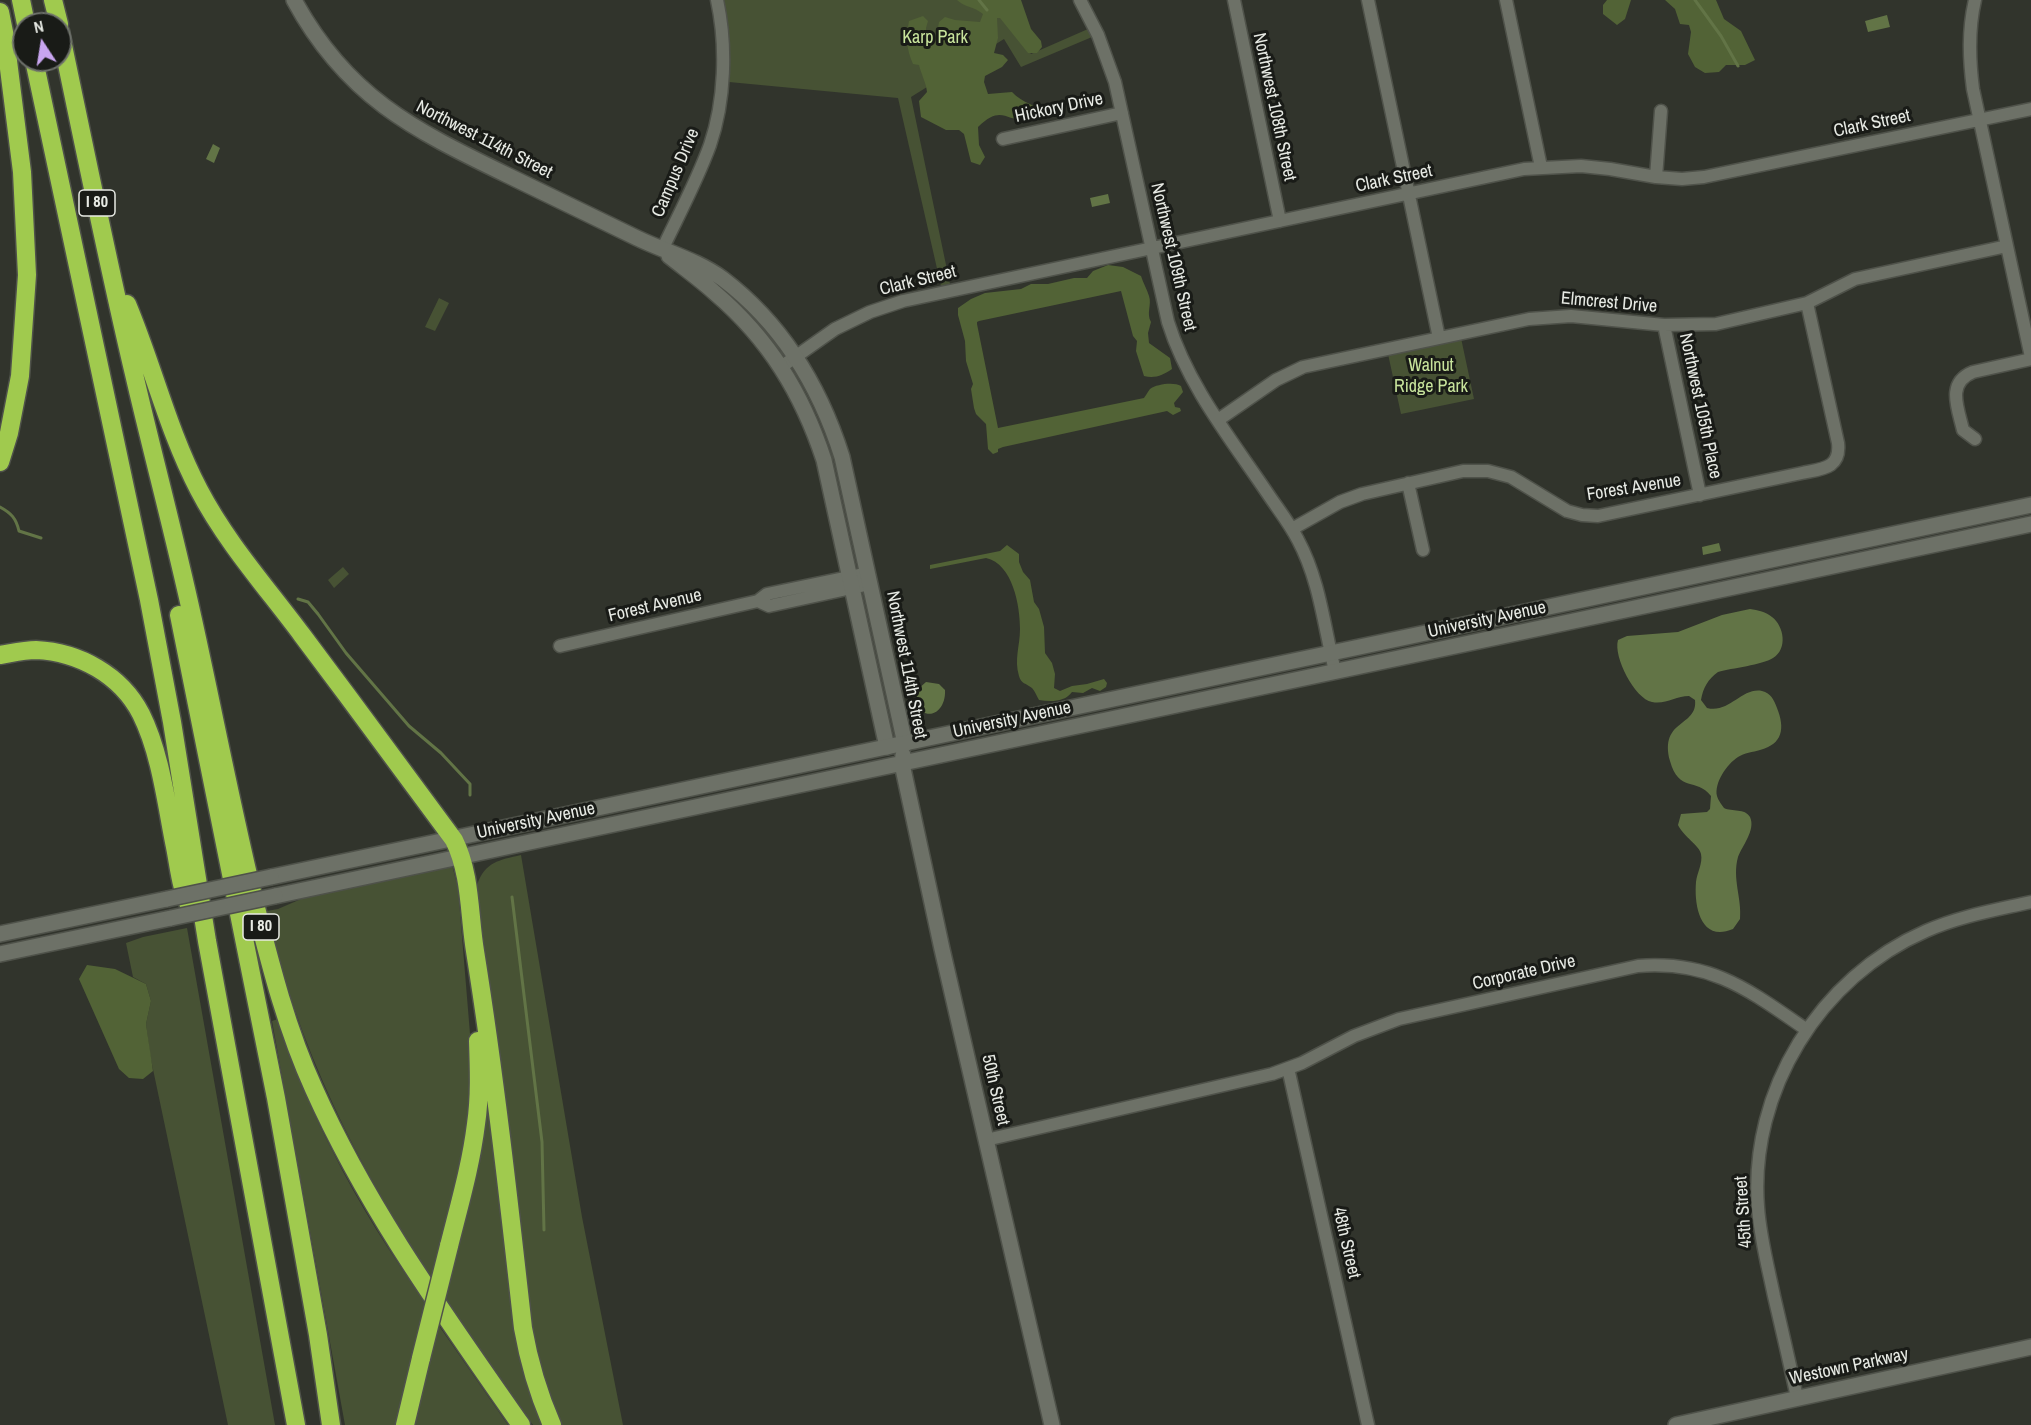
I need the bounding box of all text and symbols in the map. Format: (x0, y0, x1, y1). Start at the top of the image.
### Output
north arrow (12, 12, 72, 72)
text: N (32, 15, 46, 38)
park label: Karp Park (902, 27, 968, 49)
street label: Northwest 108th Street (1248, 31, 1300, 183)
street label: Hickory Drive (1013, 88, 1105, 128)
street label: Northwest 114th Street (412, 96, 556, 184)
street label: Clark Street (1832, 105, 1912, 143)
street label: Campus Drive (648, 125, 704, 221)
street label: Clark Street (1354, 160, 1434, 198)
street label: Northwest 109th Street (1145, 181, 1201, 333)
road number: I 80 (79, 190, 115, 216)
street label: Clark Street (878, 261, 958, 301)
street label: Elmcrest Drive (1560, 288, 1658, 318)
street label: Northwest 105th Place (1674, 331, 1726, 481)
park label: Walnut Ridge Park (1394, 355, 1468, 398)
street label: Forest Avenue (1585, 470, 1683, 506)
street label: Forest Avenue (606, 585, 704, 627)
street label: Northwest 114th Street (881, 589, 931, 741)
street label: University Avenue (1426, 597, 1548, 643)
street label: University Avenue (951, 697, 1073, 743)
street label: University Avenue (475, 798, 597, 844)
road number: I 80 (243, 914, 279, 940)
street label: Corporate Drive (1470, 951, 1578, 995)
street label: 50th Street (976, 1052, 1014, 1128)
street label: 45th Street (1731, 1175, 1757, 1249)
street label: 48th Street (1327, 1205, 1365, 1281)
street label: Westown Parkway (1788, 1344, 1910, 1390)

